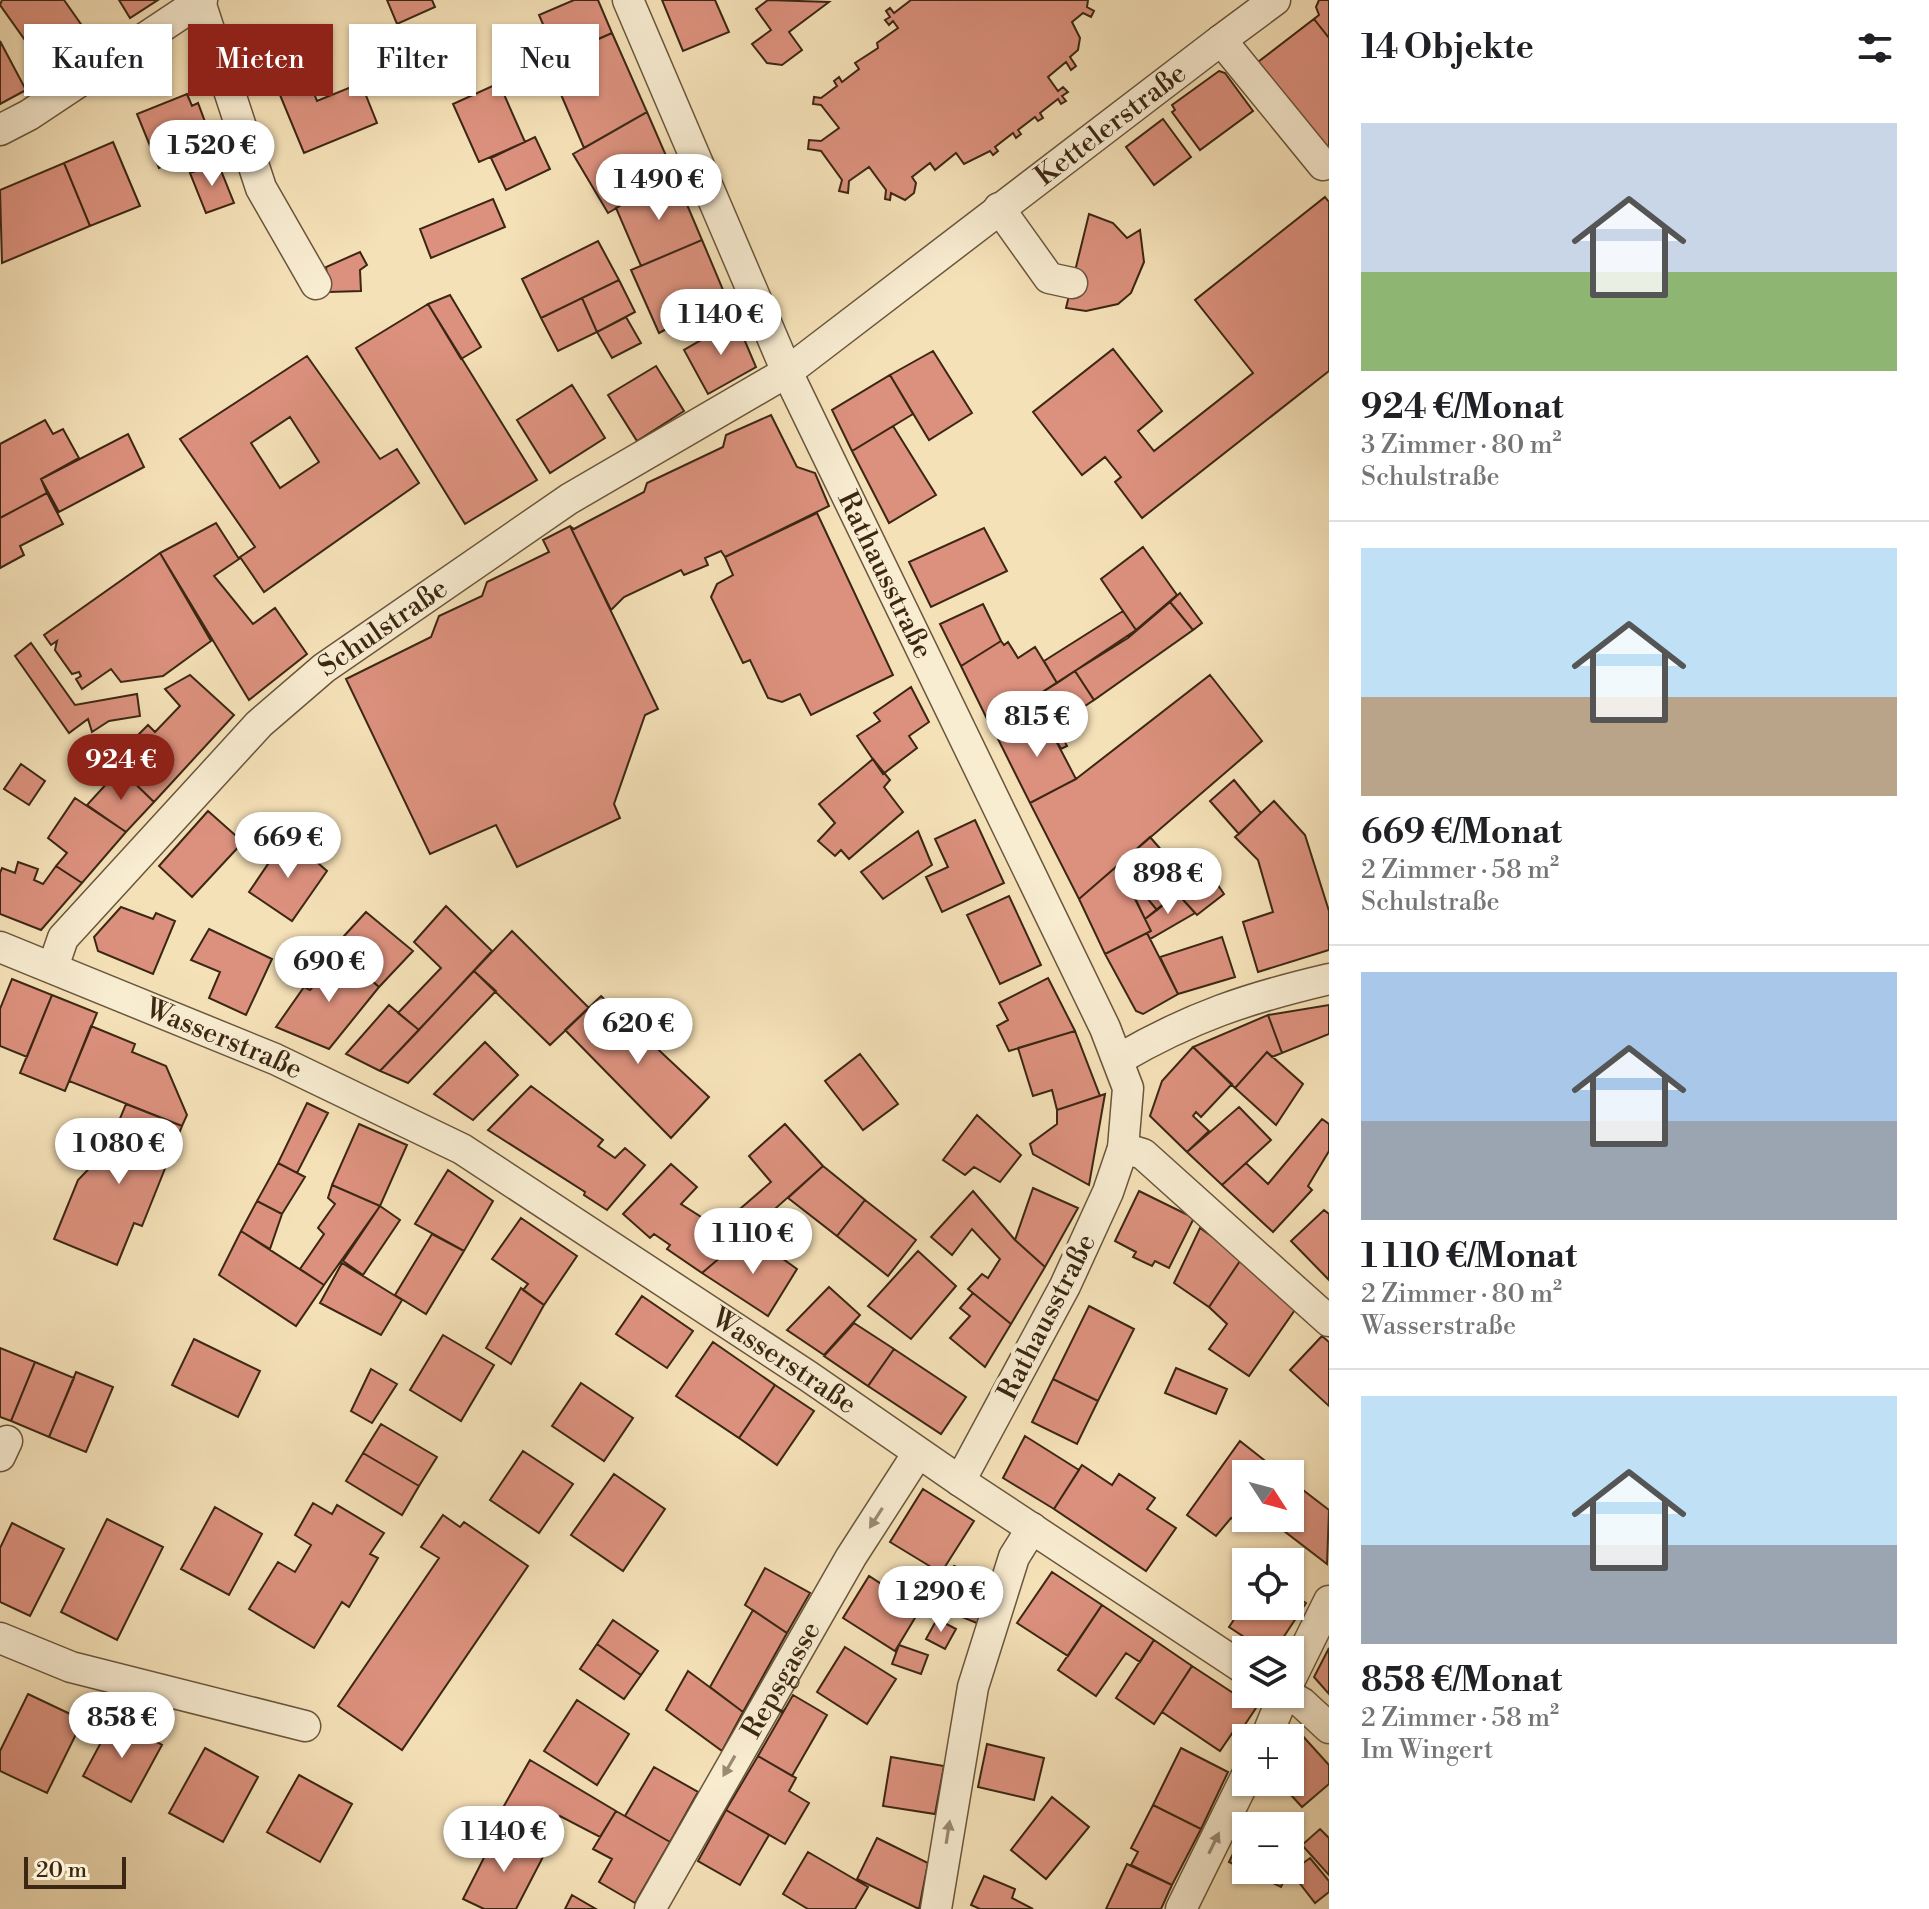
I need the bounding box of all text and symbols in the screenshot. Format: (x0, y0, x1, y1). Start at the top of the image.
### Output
chip: Kaufen (24, 24, 172, 96)
chip: Mieten (188, 24, 333, 96)
chip: Filter (349, 24, 476, 96)
chip: Neu (492, 24, 599, 96)
icon: filters (1853, 26, 1897, 70)
text: 14 Objekte (1361, 27, 1534, 69)
street label: Kettelerstraße (1028, 56, 1193, 193)
pin: 1 520 € (138, 120, 286, 188)
text: 1 520 € (168, 130, 257, 162)
pin: 1 490 € (585, 154, 733, 222)
text: 1 490 € (614, 164, 704, 196)
icon: home (1557, 175, 1701, 319)
pin: 1 140 € (647, 289, 795, 357)
text: 1 140 € (678, 299, 764, 331)
text: 924 €/Monat (1361, 387, 1564, 429)
text: 3 Zimmer · 80 m² (1361, 429, 1562, 461)
text: Schulstraße (1361, 461, 1500, 493)
street label: Rathausstraße (830, 485, 941, 664)
street label: Schulstraße (311, 571, 454, 684)
icon: home (1557, 600, 1701, 744)
pin: 815 € (981, 691, 1093, 759)
text: 815 € (1004, 701, 1070, 733)
pin: 924 € (65, 734, 177, 802)
text: 924 € (85, 744, 157, 776)
pin: 669 € (232, 812, 344, 880)
text: 669 €/Monat (1361, 812, 1562, 854)
text: 669 € (253, 822, 323, 854)
pin: 898 € (1112, 848, 1224, 916)
text: 2 Zimmer · 58 m² (1361, 854, 1559, 886)
text: 898 € (1133, 858, 1203, 890)
text: Schulstraße (1361, 886, 1500, 918)
pin: 690 € (273, 936, 385, 1004)
text: 690 € (293, 946, 365, 978)
street label: Wasserstraße (139, 990, 308, 1087)
pin: 620 € (582, 998, 694, 1066)
text: 620 € (602, 1008, 674, 1040)
icon: home (1557, 1024, 1701, 1168)
pin: 1 080 € (45, 1118, 193, 1186)
text: 1 080 € (73, 1128, 165, 1160)
pin: 1 110 € (679, 1208, 827, 1276)
text: 1 110 € (712, 1218, 794, 1250)
street label: Rathausstraße (990, 1228, 1104, 1406)
text: 1 110 €/Monat (1361, 1236, 1577, 1278)
text: 2 Zimmer · 80 m² (1361, 1278, 1562, 1310)
street label: Wasserstraße (704, 1300, 863, 1422)
text: Wasserstraße (1361, 1310, 1516, 1342)
icon: home (1557, 1448, 1701, 1592)
north arrow (1232, 1460, 1304, 1532)
map controls (1232, 1460, 1304, 1884)
one-way arrow (869, 1508, 884, 1529)
button: locate (1232, 1548, 1304, 1620)
pin: 1 290 € (867, 1566, 1015, 1634)
text: 1 290 € (896, 1576, 986, 1608)
street label: Repsgasse (734, 1615, 828, 1744)
button: layers (1232, 1636, 1304, 1708)
text: 858 €/Monat (1361, 1660, 1562, 1702)
pin: 858 € (66, 1692, 178, 1760)
text: 858 € (87, 1702, 157, 1734)
text: 2 Zimmer · 58 m² (1361, 1702, 1559, 1734)
button: + (1232, 1724, 1304, 1796)
text: Im Wingert (1361, 1734, 1493, 1766)
one-way arrow (722, 1755, 736, 1777)
pin: 1 140 € (430, 1806, 578, 1874)
button: − (1232, 1812, 1304, 1884)
text: 1 140 € (461, 1816, 547, 1848)
one-way arrow (943, 1819, 955, 1844)
one-way arrow (1207, 1832, 1220, 1855)
scale bar (24, 1853, 126, 1889)
text: 20 m (36, 1857, 87, 1884)

